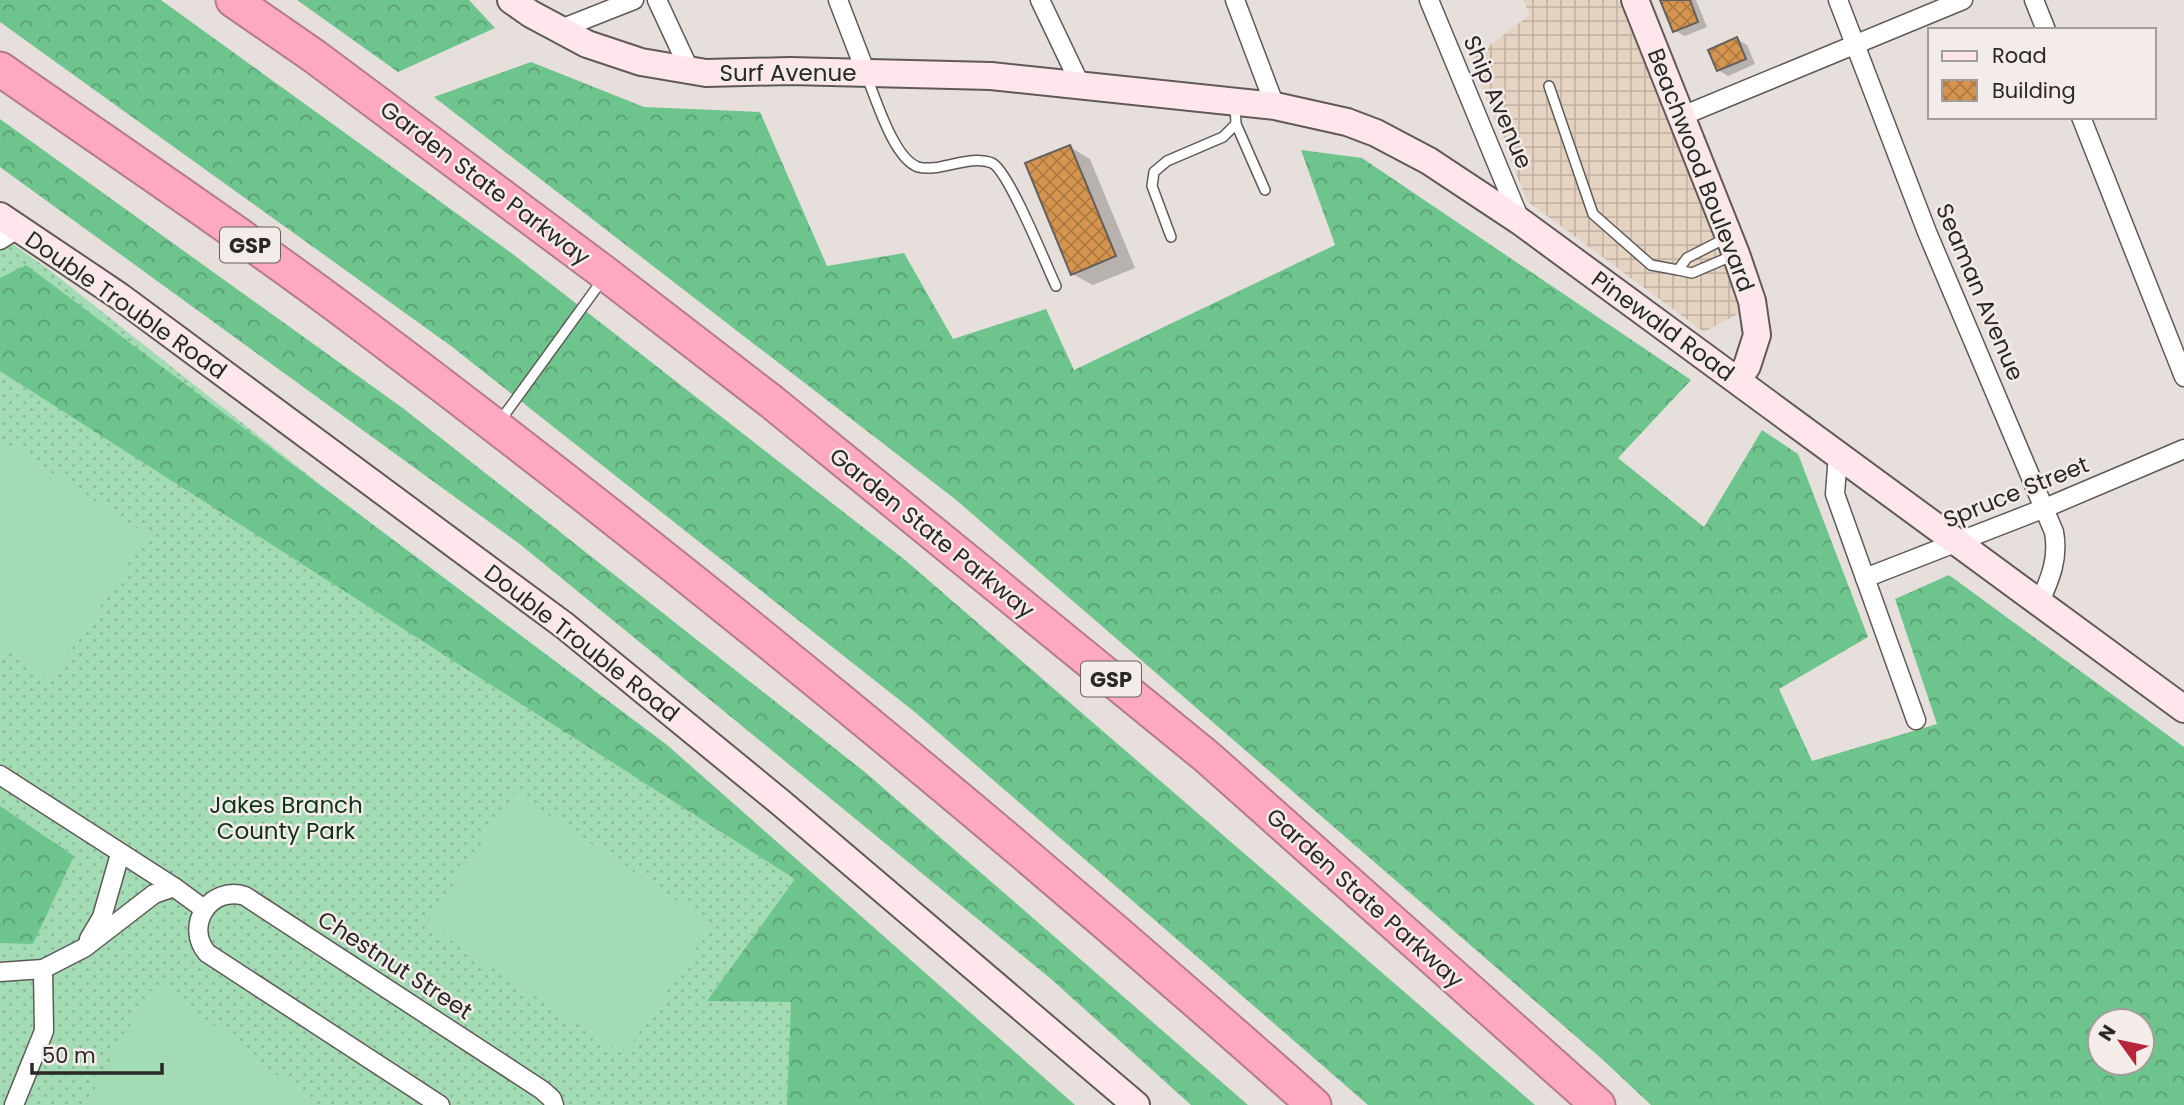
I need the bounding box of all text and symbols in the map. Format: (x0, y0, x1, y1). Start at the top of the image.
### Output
legend (1928, 28, 2156, 119)
street label: Ship Avenue (1456, 30, 1540, 174)
text: Road (1992, 41, 2047, 70)
street label: Beachwood Boulevard (1640, 44, 1762, 296)
street label: Surf Avenue (720, 57, 856, 89)
text: Building (1992, 76, 2076, 105)
street label: Garden State Parkway (373, 93, 597, 273)
street label: Seaman Avenue (1928, 198, 2032, 386)
street label: Double Trouble Road (19, 223, 233, 387)
road number: GSP (220, 228, 280, 262)
street label: Pinewald Road (1585, 263, 1741, 389)
street label: Garden State Parkway (823, 440, 1041, 626)
street label: Spruce Street (1939, 448, 2093, 536)
street label: Double Trouble Road (478, 557, 686, 729)
road number: GSP (1081, 662, 1141, 696)
park label: Jakes Branch County Park (209, 789, 363, 847)
street label: Garden State Parkway (1259, 801, 1471, 995)
street label: Chestnut Street (311, 903, 479, 1027)
north arrow (2086, 1007, 2156, 1077)
text: N (2092, 1020, 2122, 1046)
scale bar (32, 1032, 161, 1076)
text: 50 m (42, 1041, 96, 1070)

